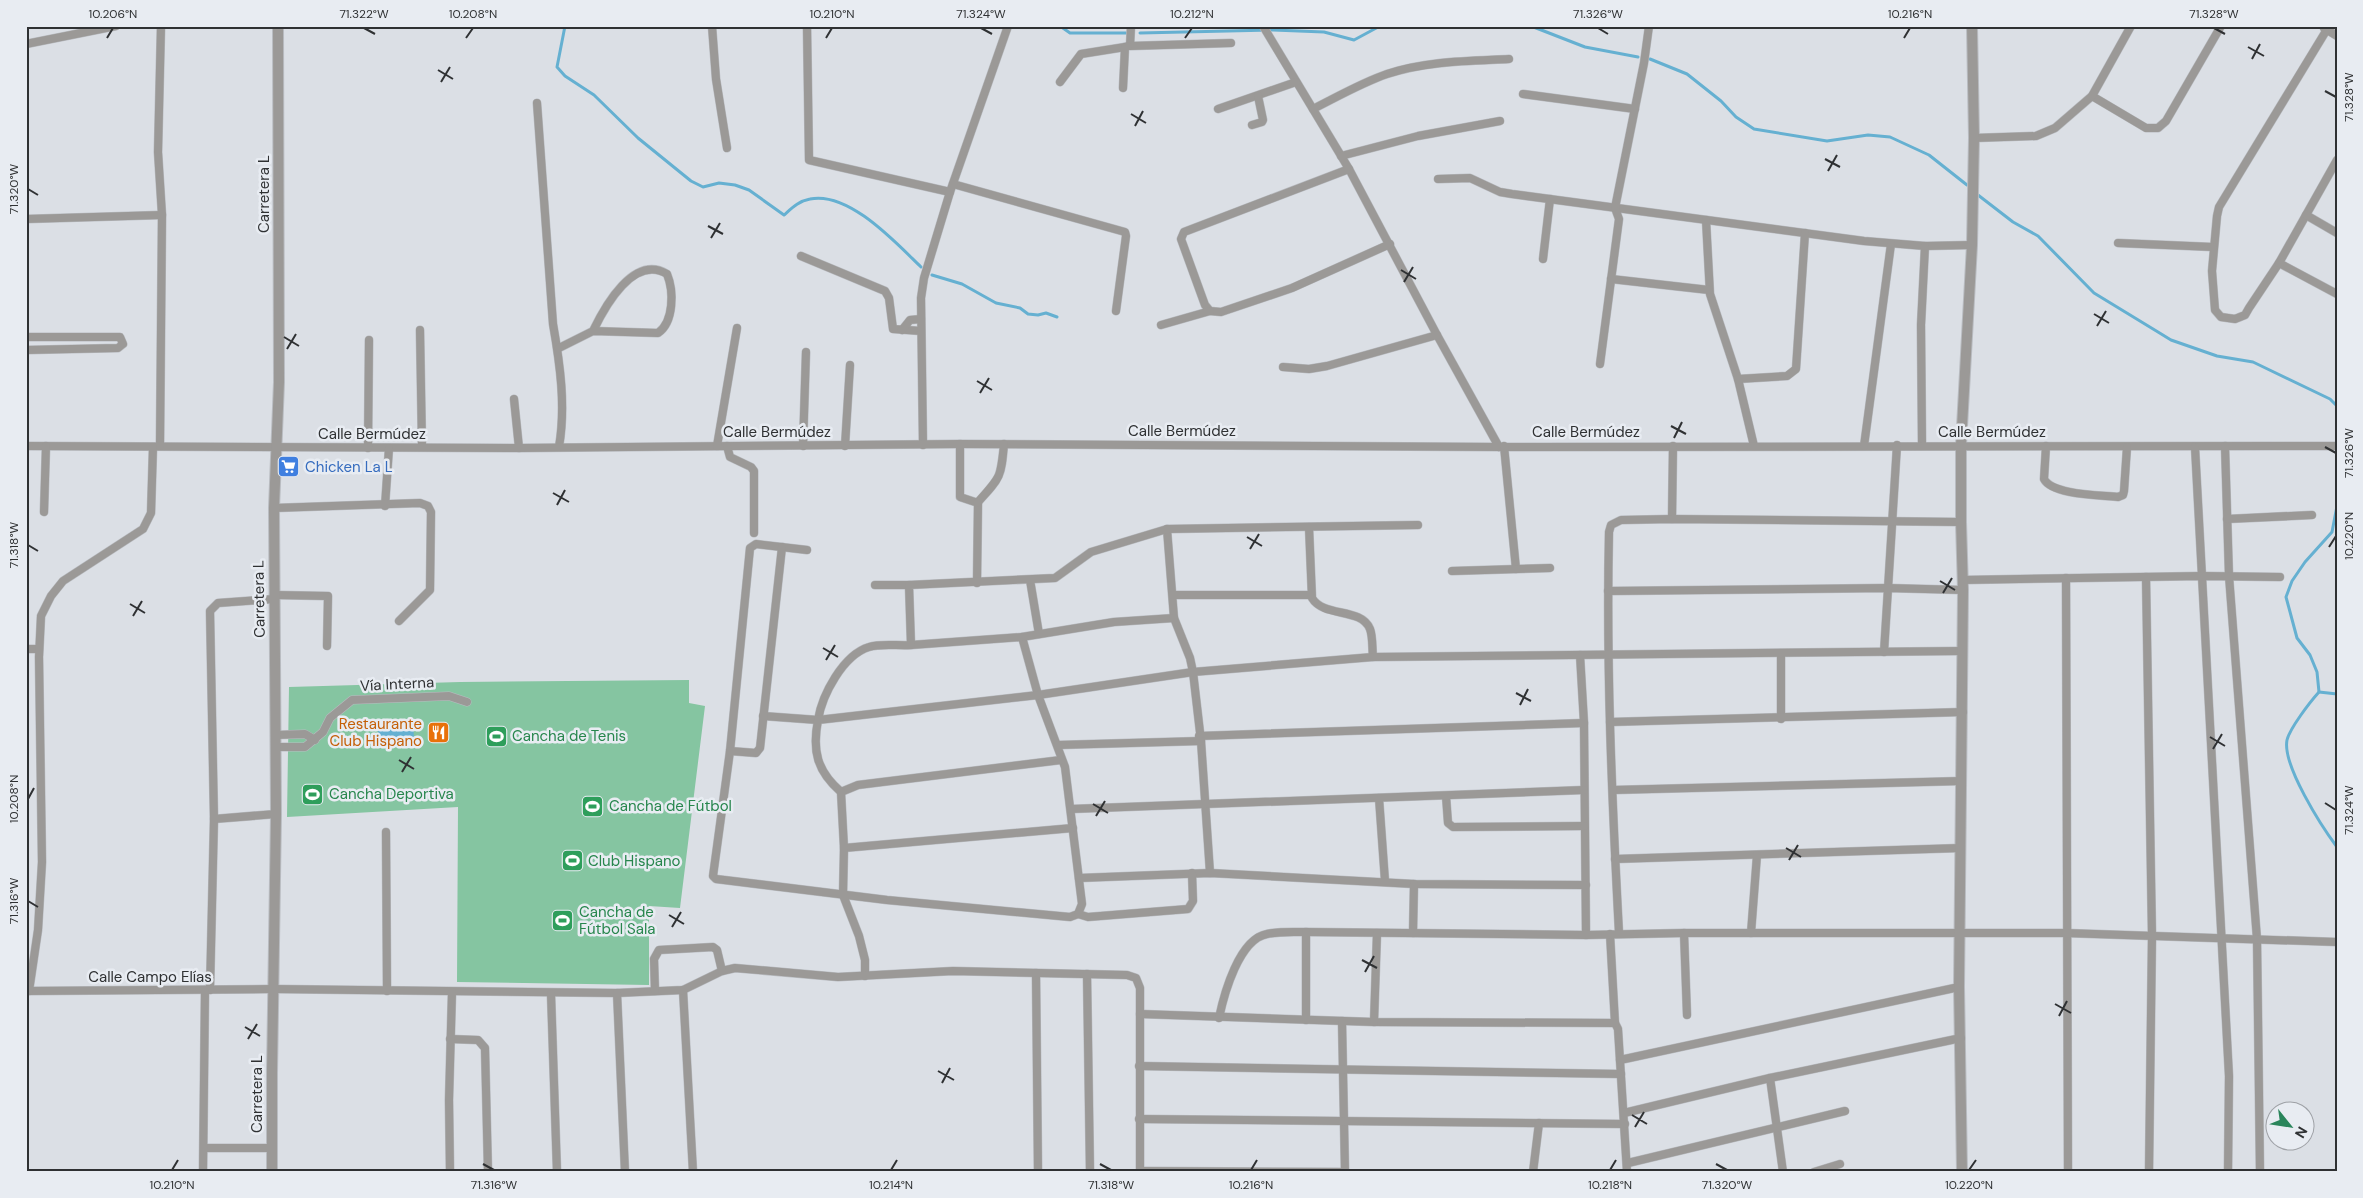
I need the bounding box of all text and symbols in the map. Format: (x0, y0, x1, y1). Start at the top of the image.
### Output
text: 10.206°N (89, 6, 137, 22)
text: 71.322°W (339, 6, 389, 22)
text: 10.208°N (449, 6, 497, 22)
text: 10.210°N (809, 6, 855, 22)
text: 71.324°W (956, 6, 1006, 22)
text: 10.212°N (1170, 6, 1214, 22)
text: 71.326°W (1573, 6, 1623, 22)
text: 10.216°N (1888, 6, 1932, 22)
text: 71.328°W (2189, 6, 2239, 22)
text: 71.328°W (2341, 72, 2357, 122)
street label: Carretera L (254, 155, 274, 233)
text: 71.320°W (6, 163, 22, 214)
street label: Calle Bermúdez (1128, 421, 1236, 441)
street label: Calle Bermúdez (723, 422, 831, 442)
street label: Calle Bermúdez (1532, 422, 1640, 442)
street label: Calle Bermúdez (1938, 422, 2046, 442)
street label: Calle Bermúdez (318, 424, 426, 444)
text: 71.326°W (2341, 428, 2357, 478)
supermarket icon: Chicken La L (277, 455, 301, 479)
place label: Chicken La L (305, 457, 393, 477)
text: 10.220°N (2341, 512, 2357, 560)
text: 71.318°W (6, 522, 22, 568)
street label: Carretera L (248, 560, 270, 638)
street label: Vía Interna (359, 672, 435, 696)
place label: Restaurante Club Hispano (330, 714, 422, 751)
restaurant icon: Restaurante Club Hispano (426, 721, 450, 745)
sports icon: Cancha de Tenis (484, 724, 508, 748)
place label: Cancha de Tenis (512, 726, 626, 746)
text: 10.208°N (6, 775, 22, 823)
sports icon: Cancha Deportiva (301, 782, 325, 806)
place label: Cancha Deportiva (329, 784, 454, 804)
text: 71.324°W (2341, 785, 2357, 835)
sports icon: Cancha de Fútbol (581, 794, 605, 818)
place label: Cancha de Fútbol (609, 796, 732, 816)
sports icon: Club Hispano (560, 849, 584, 873)
place label: Club Hispano (588, 851, 681, 871)
text: 71.316°W (6, 877, 22, 924)
place label: Cancha de Fútbol Sala (579, 902, 656, 939)
sports icon: Cancha de Fútbol Sala (551, 909, 575, 933)
street label: Calle Campo Elías (88, 967, 212, 987)
street label: Carretera L (247, 1055, 267, 1133)
north arrow (2266, 1100, 2316, 1150)
text: N (2291, 1124, 2312, 1141)
text: 10.210°N (149, 1177, 195, 1193)
text: 71.316°W (471, 1177, 518, 1193)
text: 10.214°N (869, 1177, 913, 1193)
text: 71.318°W (1088, 1177, 1134, 1193)
text: 10.216°N (1229, 1177, 1273, 1193)
text: 10.218°N (1588, 1177, 1632, 1193)
text: 71.320°W (1702, 1177, 1753, 1193)
text: 10.220°N (1945, 1177, 1993, 1193)

